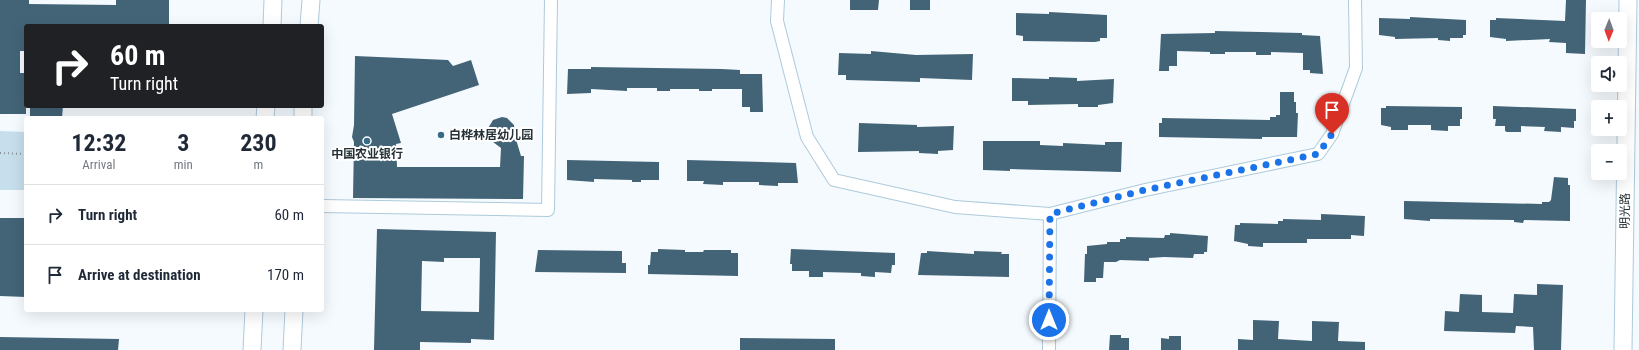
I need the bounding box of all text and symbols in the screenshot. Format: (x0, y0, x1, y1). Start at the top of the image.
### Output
north arrow (1591, 12, 1627, 48)
map controls (1591, 12, 1627, 180)
text: 60 m (110, 39, 166, 72)
icon: right (44, 40, 96, 92)
button: sound (1591, 56, 1627, 92)
text: Turn right (110, 73, 178, 94)
pin (1315, 93, 1349, 134)
icon: arrive (1321, 99, 1343, 121)
button: + (1591, 100, 1627, 136)
place label: 白桦林居幼儿园 (449, 128, 533, 142)
text: 12:32 (71, 129, 126, 157)
text: 3 (177, 129, 189, 157)
text: 230 (240, 129, 277, 157)
marker: 白桦林居幼儿园 (436, 130, 446, 140)
marker: 中国农业银行 (362, 136, 372, 146)
button: − (1591, 144, 1627, 180)
place label: 中国农业银行 (331, 147, 403, 161)
text: Arrival (82, 157, 115, 172)
text: min (174, 157, 193, 172)
text: m (254, 157, 263, 172)
street label: 明光路 (1618, 193, 1632, 229)
icon: right (44, 204, 66, 226)
text: Turn right (78, 206, 137, 224)
text: 60 m (274, 206, 304, 224)
icon: arrive (44, 264, 66, 286)
text: Arrive at destination (78, 266, 201, 284)
text: 170 m (267, 266, 304, 284)
position arrow (1028, 299, 1070, 341)

